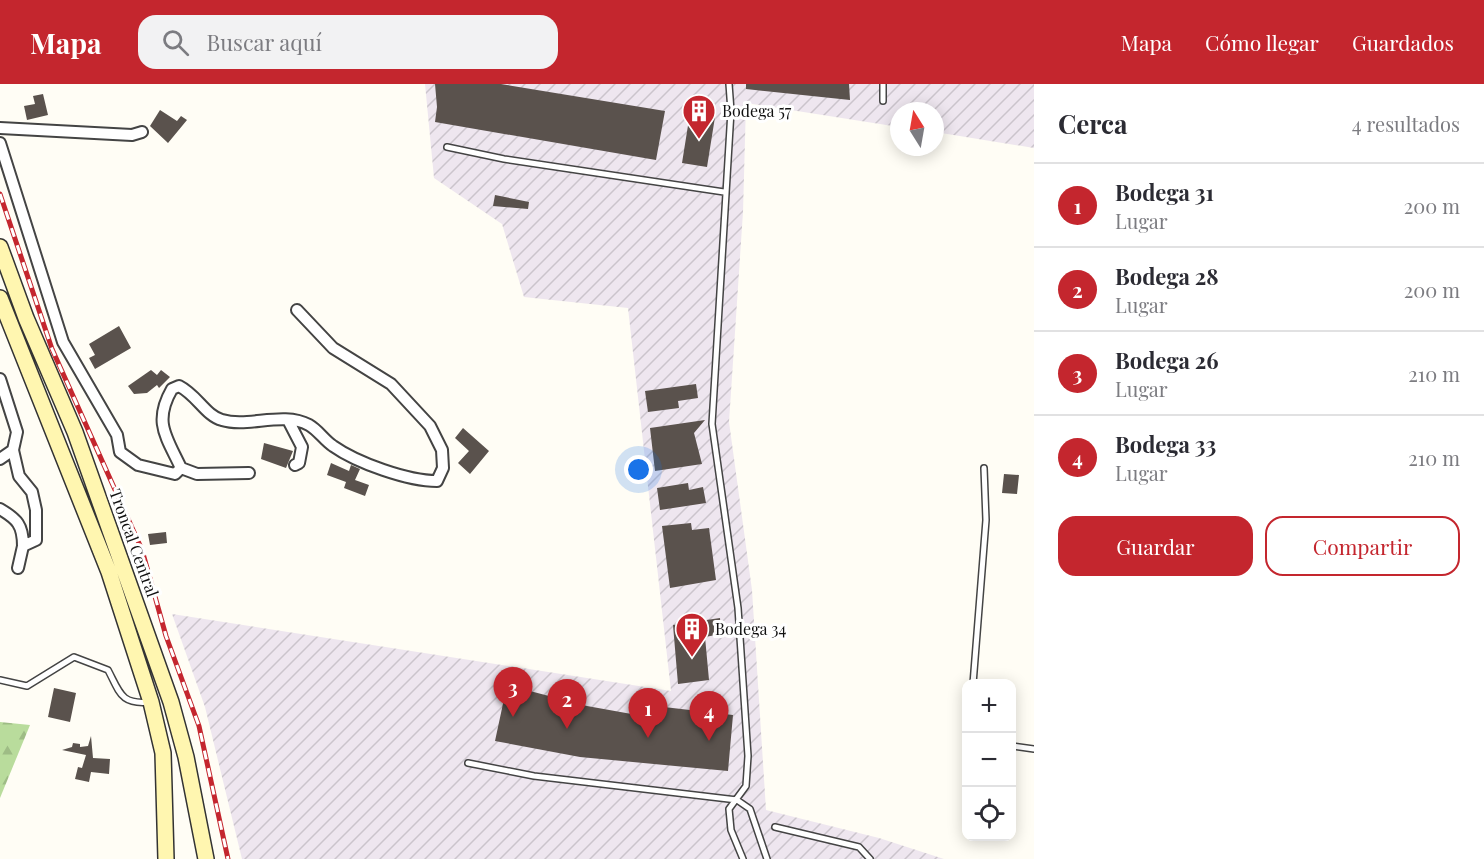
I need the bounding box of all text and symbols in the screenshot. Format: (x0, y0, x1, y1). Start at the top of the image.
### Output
search box (138, 15, 558, 69)
text: Mapa (30, 24, 102, 61)
icon: search (159, 26, 192, 59)
text: Buscar aquí (207, 27, 322, 57)
text: Mapa (1121, 28, 1172, 56)
text: Cómo llegar (1205, 28, 1319, 56)
text: Guardados (1352, 28, 1454, 56)
building icon: Bodega 57 (681, 93, 717, 140)
place label: Bodega 57 (722, 100, 792, 121)
north arrow (890, 102, 944, 156)
text: Cerca (1058, 106, 1127, 141)
text: 4 resultados (1352, 110, 1460, 137)
text: Bodega 31 (1115, 177, 1214, 207)
text: 1 (1074, 192, 1081, 219)
text: 200 m (1404, 192, 1460, 219)
text: Lugar (1115, 207, 1168, 234)
text: Bodega 28 (1115, 261, 1219, 291)
text: 2 (1072, 276, 1083, 303)
text: 200 m (1404, 276, 1460, 303)
text: Lugar (1115, 291, 1168, 318)
text: Bodega 26 (1115, 345, 1219, 375)
text: 3 (1073, 360, 1082, 387)
text: 210 m (1408, 360, 1460, 387)
text: Lugar (1115, 375, 1168, 402)
text: Bodega 33 (1115, 429, 1216, 459)
text: 4 (1072, 444, 1083, 471)
text: 210 m (1408, 444, 1460, 471)
your location (624, 455, 653, 484)
text: Lugar (1115, 459, 1168, 486)
street label: Troncal Central (105, 486, 164, 600)
button: Guardar (1058, 516, 1253, 576)
button: Compartir (1265, 516, 1460, 576)
building icon: Bodega 34 (674, 611, 710, 658)
place label: Bodega 34 (715, 618, 786, 639)
pin: 3 (494, 668, 532, 717)
map controls (962, 679, 1016, 841)
button: + (962, 679, 1016, 733)
pin: 2 (548, 680, 586, 729)
pin: 1 (628, 688, 668, 738)
pin: 4 (690, 692, 728, 741)
button: − (962, 733, 1016, 787)
button: locate (962, 787, 1016, 841)

